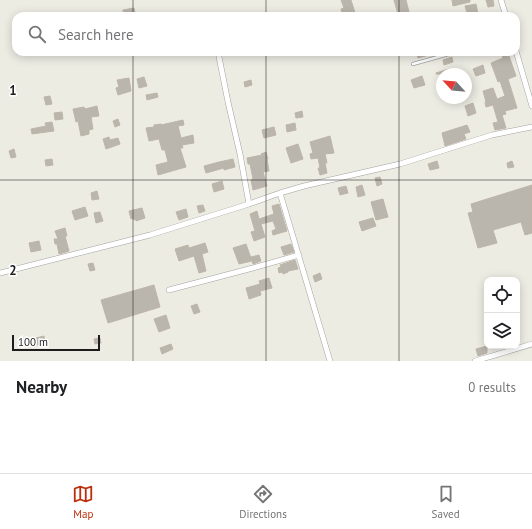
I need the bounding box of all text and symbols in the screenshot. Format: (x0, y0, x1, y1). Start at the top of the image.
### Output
search box (12, 12, 520, 56)
icon: search (26, 23, 48, 45)
text: Search here (58, 25, 134, 44)
north arrow (436, 68, 472, 104)
text: 1 (9, 82, 17, 99)
text: 2 (9, 262, 17, 279)
map controls (484, 277, 520, 349)
button: locate (484, 277, 520, 313)
button: layers (484, 313, 520, 349)
scale bar (12, 333, 100, 352)
text: 100 m (18, 335, 48, 349)
text: Nearby (16, 376, 67, 398)
text: 0 results (468, 379, 516, 396)
tab: Map (72, 483, 94, 521)
tab: Directions (239, 483, 287, 521)
tab: Saved (432, 483, 460, 521)

